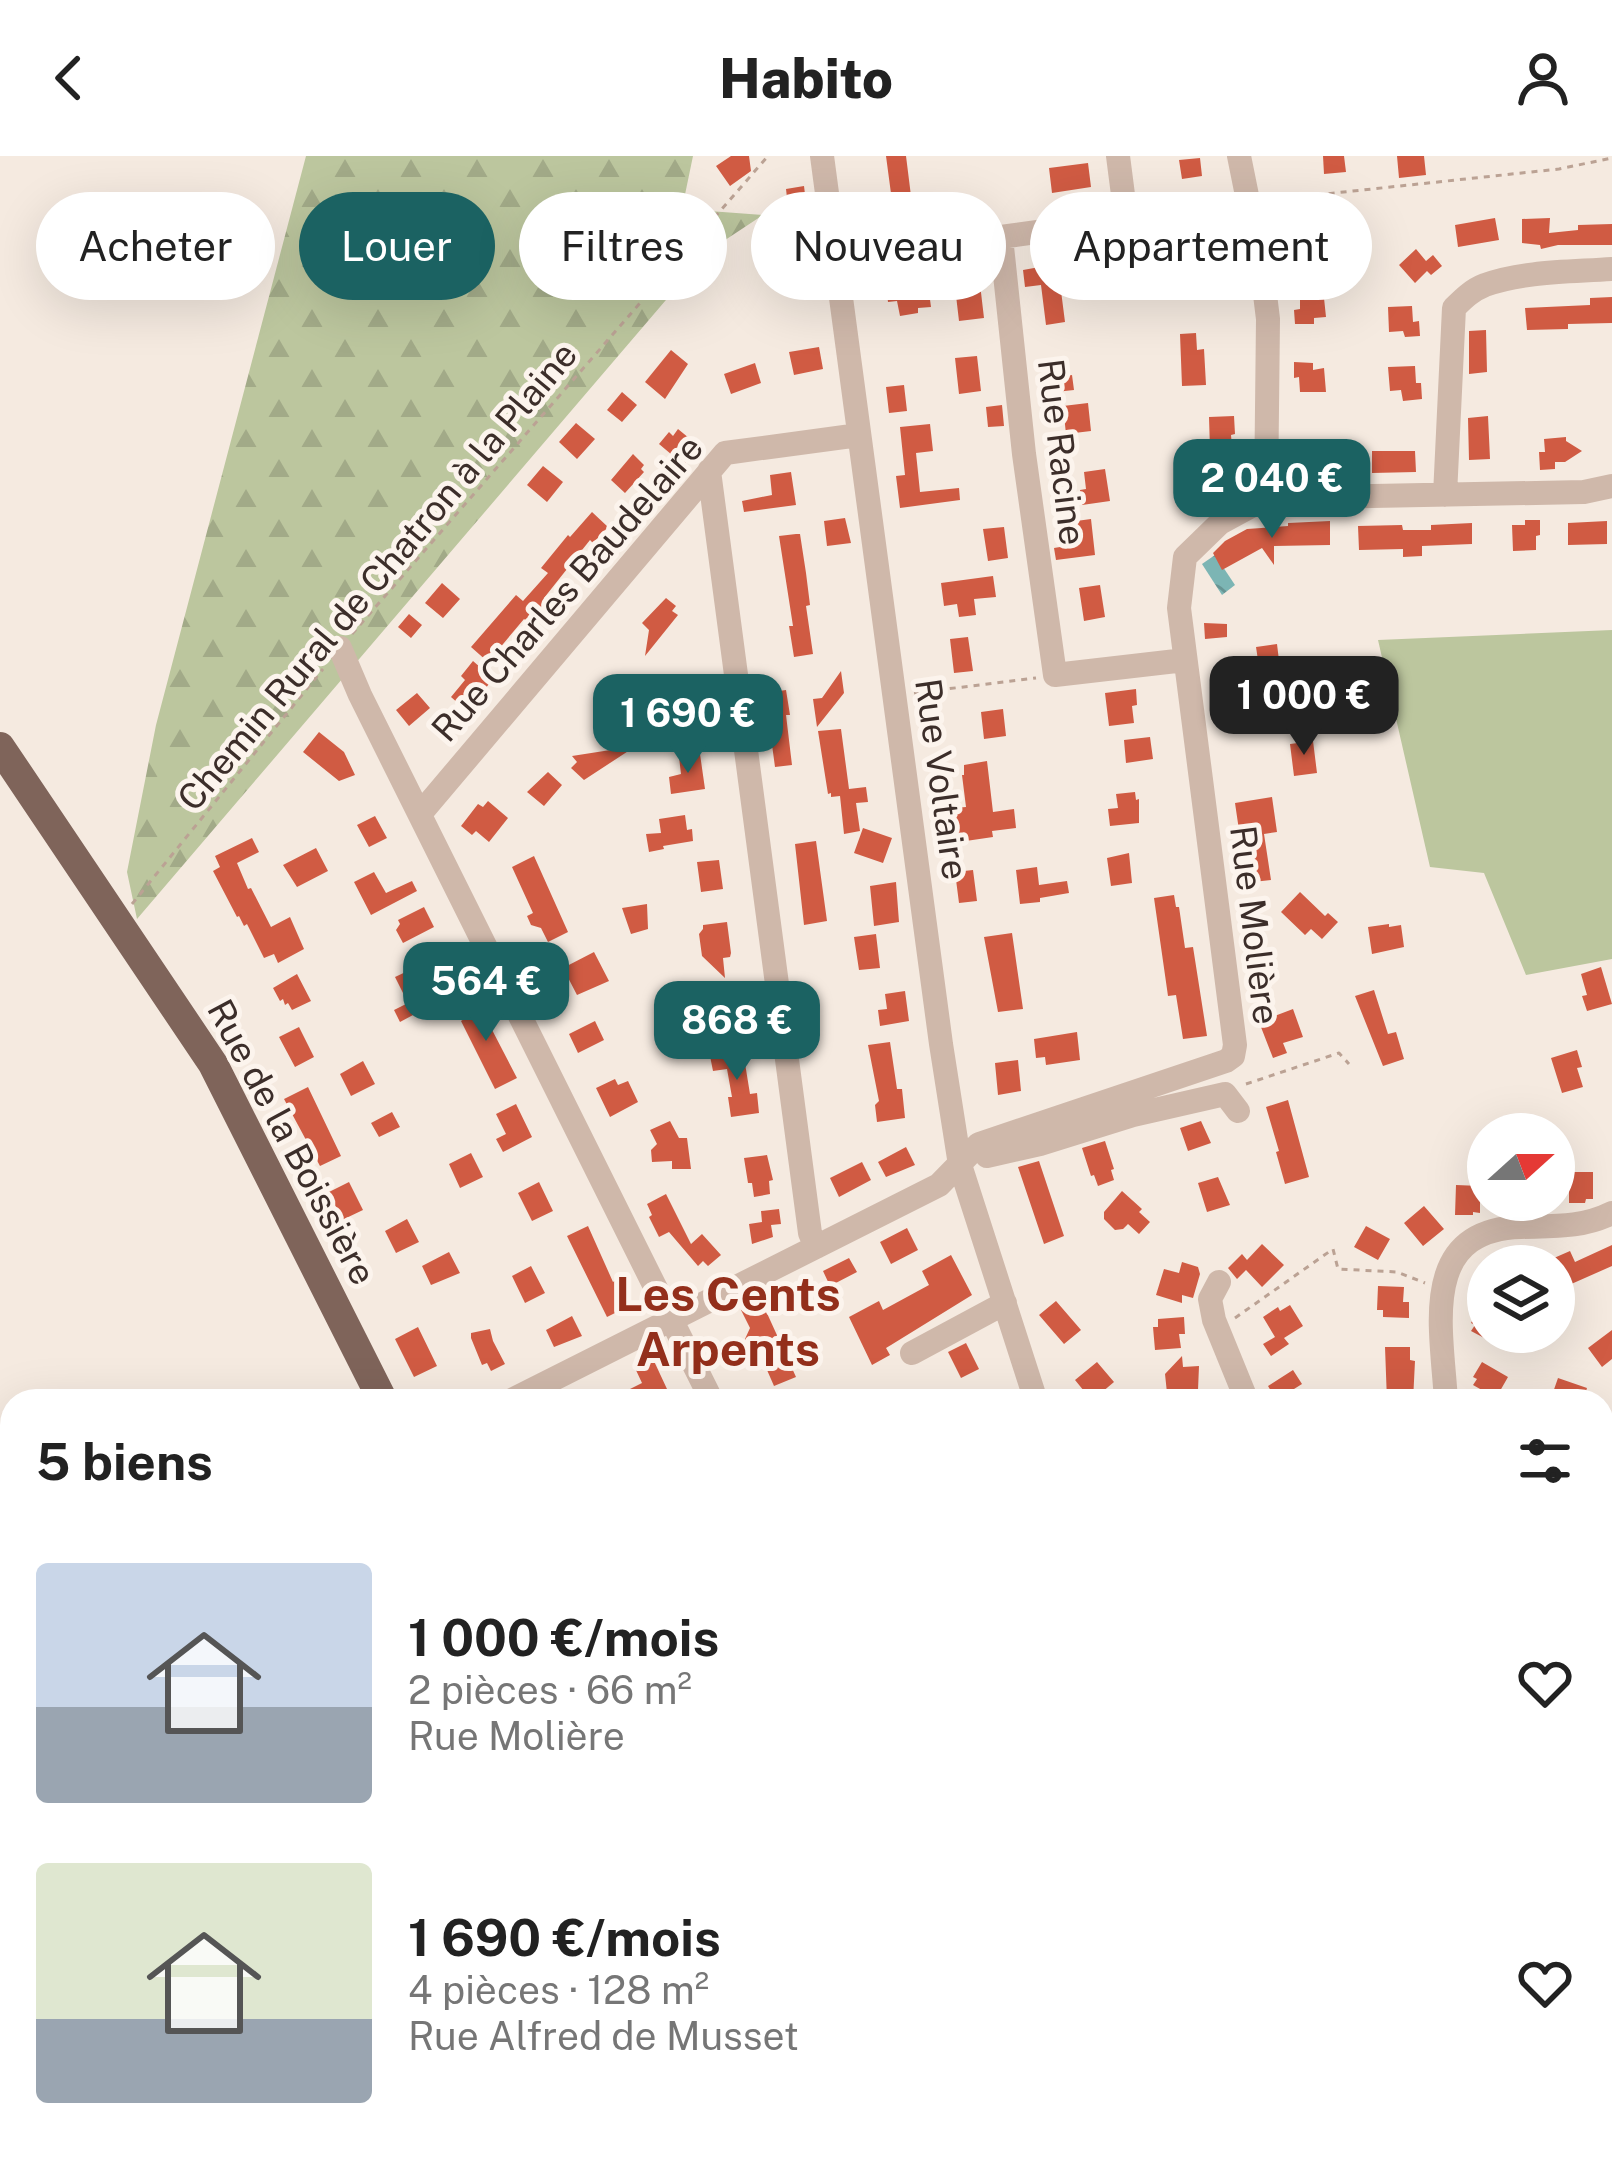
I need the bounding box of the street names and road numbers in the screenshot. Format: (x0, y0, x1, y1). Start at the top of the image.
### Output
street label: Chemin Rural de Chatron à la Plaine (169, 333, 585, 819)
street label: Rue Racine (1030, 356, 1094, 548)
street label: Rue Charles Baudelaire (423, 427, 711, 749)
street label: Rue Voltaire (907, 676, 977, 882)
street label: Rue Molière (1222, 823, 1288, 1027)
street label: Rue de la Boissière (199, 992, 385, 1292)

